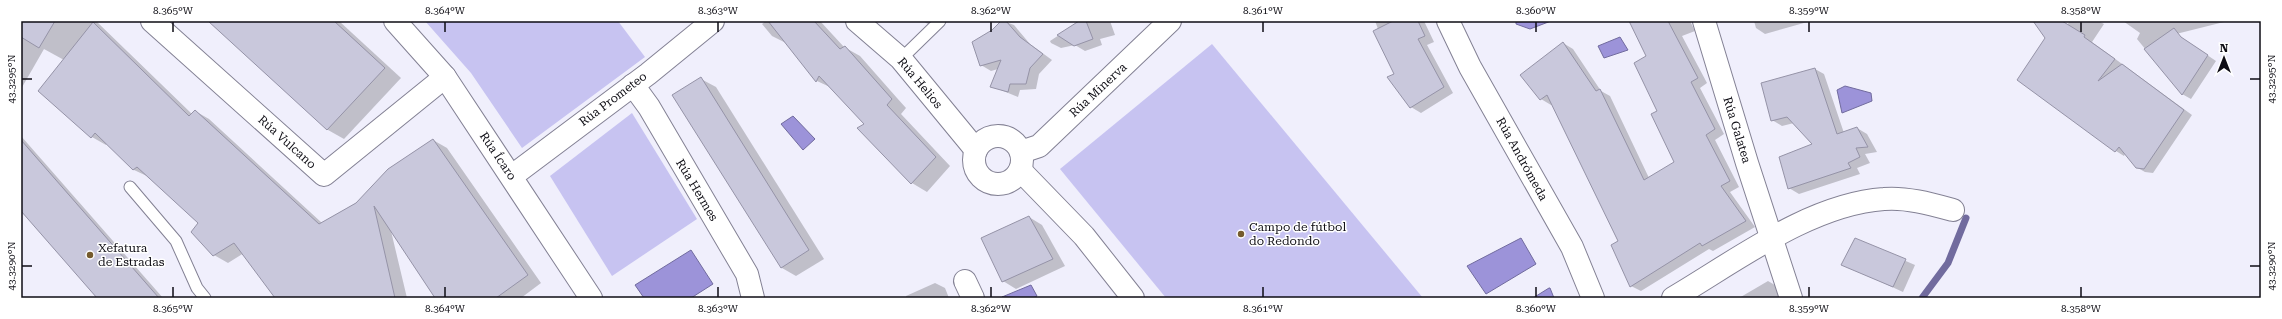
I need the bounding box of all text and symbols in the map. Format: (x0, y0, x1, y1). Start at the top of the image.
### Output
text: 8.365°W (153, 5, 194, 16)
text: 8.364°W (425, 5, 466, 16)
text: 8.363°W (698, 5, 739, 16)
text: 8.362°W (971, 5, 1012, 16)
text: 8.361°W (1243, 5, 1284, 16)
text: 8.360°W (1516, 5, 1557, 16)
text: 8.359°W (1789, 5, 1830, 16)
text: 8.358°W (2061, 5, 2102, 16)
north arrow (2204, 38, 2244, 78)
text: N (2220, 42, 2229, 55)
text: 43.3295°N (6, 54, 17, 104)
text: 43.3295°N (2266, 54, 2277, 104)
street label: Rúa Helios (895, 55, 946, 112)
street label: Rúa Minerva (1066, 60, 1130, 120)
street label: Rúa Prometeo (576, 69, 650, 129)
street label: Rúa Galatea (1720, 95, 1754, 165)
street label: Rúa Vulcano (255, 112, 319, 172)
street label: Rúa Andrómeda (1493, 115, 1551, 203)
street label: Rúa Ícaro (477, 129, 519, 183)
street label: Rúa Hermes (673, 156, 721, 224)
place label: Campo de fútbol do Redondo (1249, 220, 1346, 248)
marker: Campo de fútbol do Redondo (1236, 229, 1246, 239)
text: 43.3290°N (6, 241, 17, 291)
place label: Xefatura de Estradas (98, 241, 165, 269)
text: 43.3290°N (2266, 241, 2277, 291)
marker: Xefatura de Estradas (85, 250, 95, 260)
text: 8.365°W (153, 303, 194, 314)
text: 8.364°W (425, 303, 466, 314)
text: 8.363°W (698, 303, 739, 314)
text: 8.362°W (971, 303, 1012, 314)
text: 8.361°W (1243, 303, 1284, 314)
text: 8.360°W (1516, 303, 1557, 314)
text: 8.359°W (1789, 303, 1830, 314)
text: 8.358°W (2061, 303, 2102, 314)

